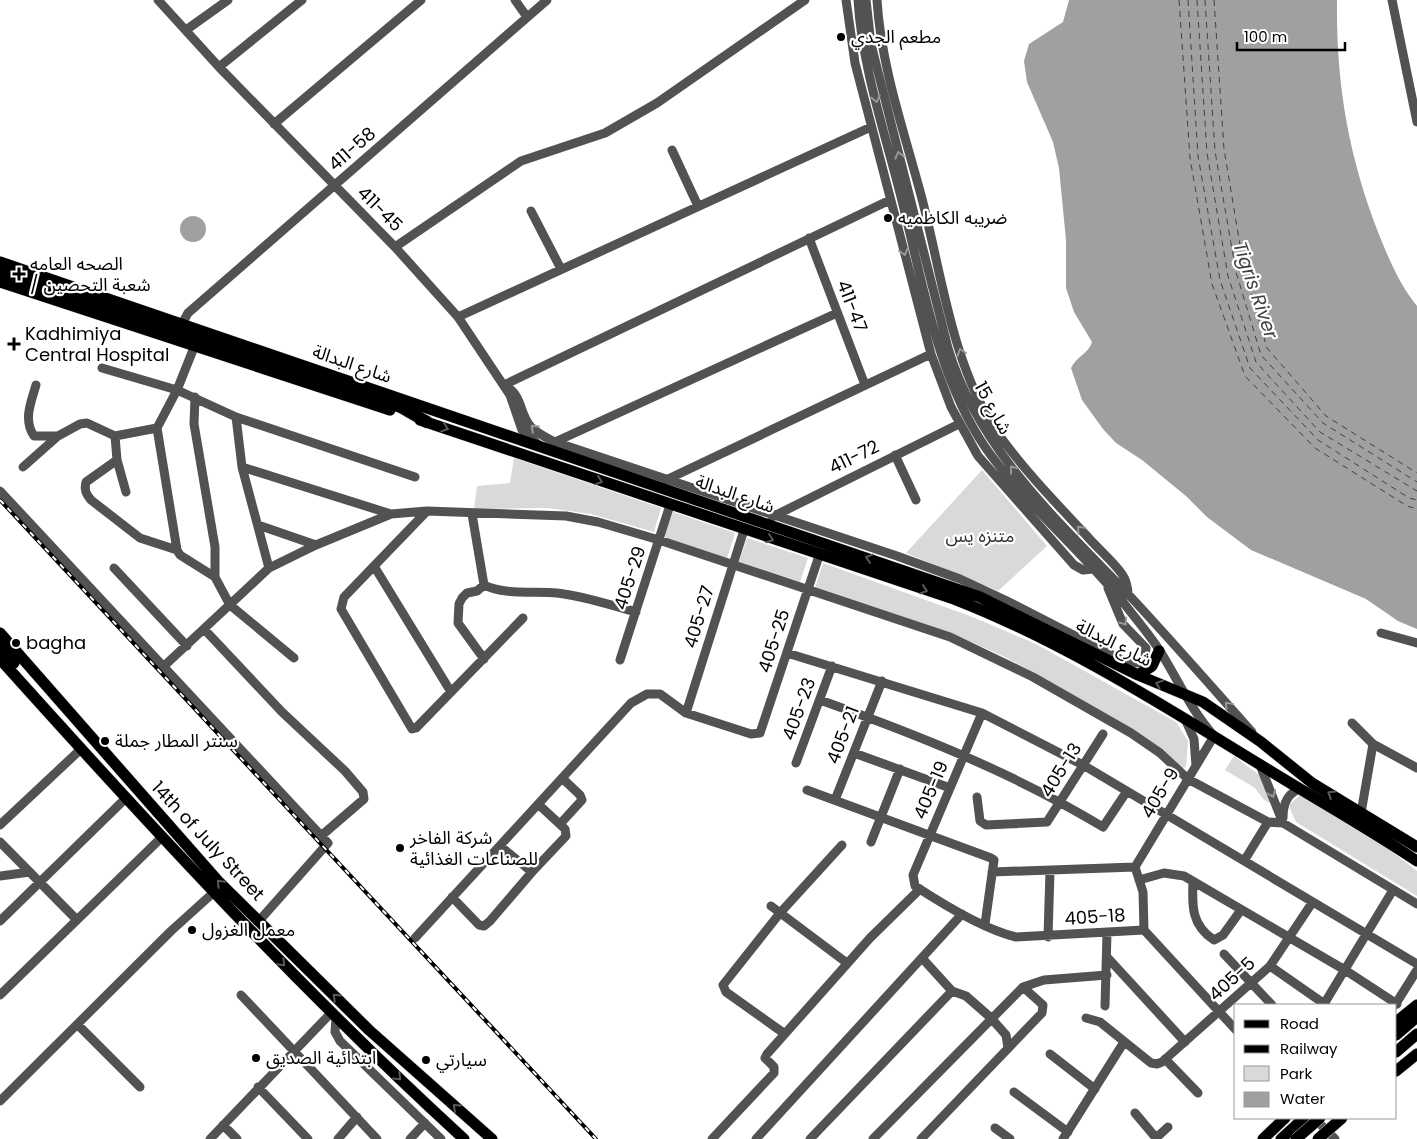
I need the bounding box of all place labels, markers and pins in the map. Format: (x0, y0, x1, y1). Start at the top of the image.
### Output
place label: مطعم الجدي (851, 24, 941, 50)
marker: مطعم الجدي (835, 31, 847, 43)
place label: ضريبه الكاظميه (898, 205, 1007, 230)
marker: ضريبه الكاظميه (882, 212, 894, 224)
place label: الصحه العامه / شعبة التحصين (30, 251, 151, 297)
marker: الصحه العامه / شعبة التحصين (12, 267, 26, 281)
place label: Kadhimiya Central Hospital (25, 321, 169, 367)
marker: Kadhimiya Central Hospital (7, 337, 21, 351)
place label: bagha (26, 630, 86, 655)
marker: bagha (10, 637, 22, 649)
place label: سنتر المطار جملة (115, 728, 238, 753)
marker: سنتر المطار جملة (99, 735, 111, 747)
place label: شركة الفاخر للصناعات الغذائية (409, 825, 538, 871)
marker: شركة الفاخر للصناعات الغذائية (394, 842, 406, 854)
place label: معمل الغزول (202, 917, 295, 942)
marker: معمل الغزول (186, 924, 198, 936)
place label: ابتدائية الصديق (266, 1045, 376, 1070)
place label: سيارتي (436, 1047, 487, 1073)
marker: ابتدائية الصديق (250, 1052, 262, 1064)
marker: سيارتي (420, 1054, 432, 1066)

